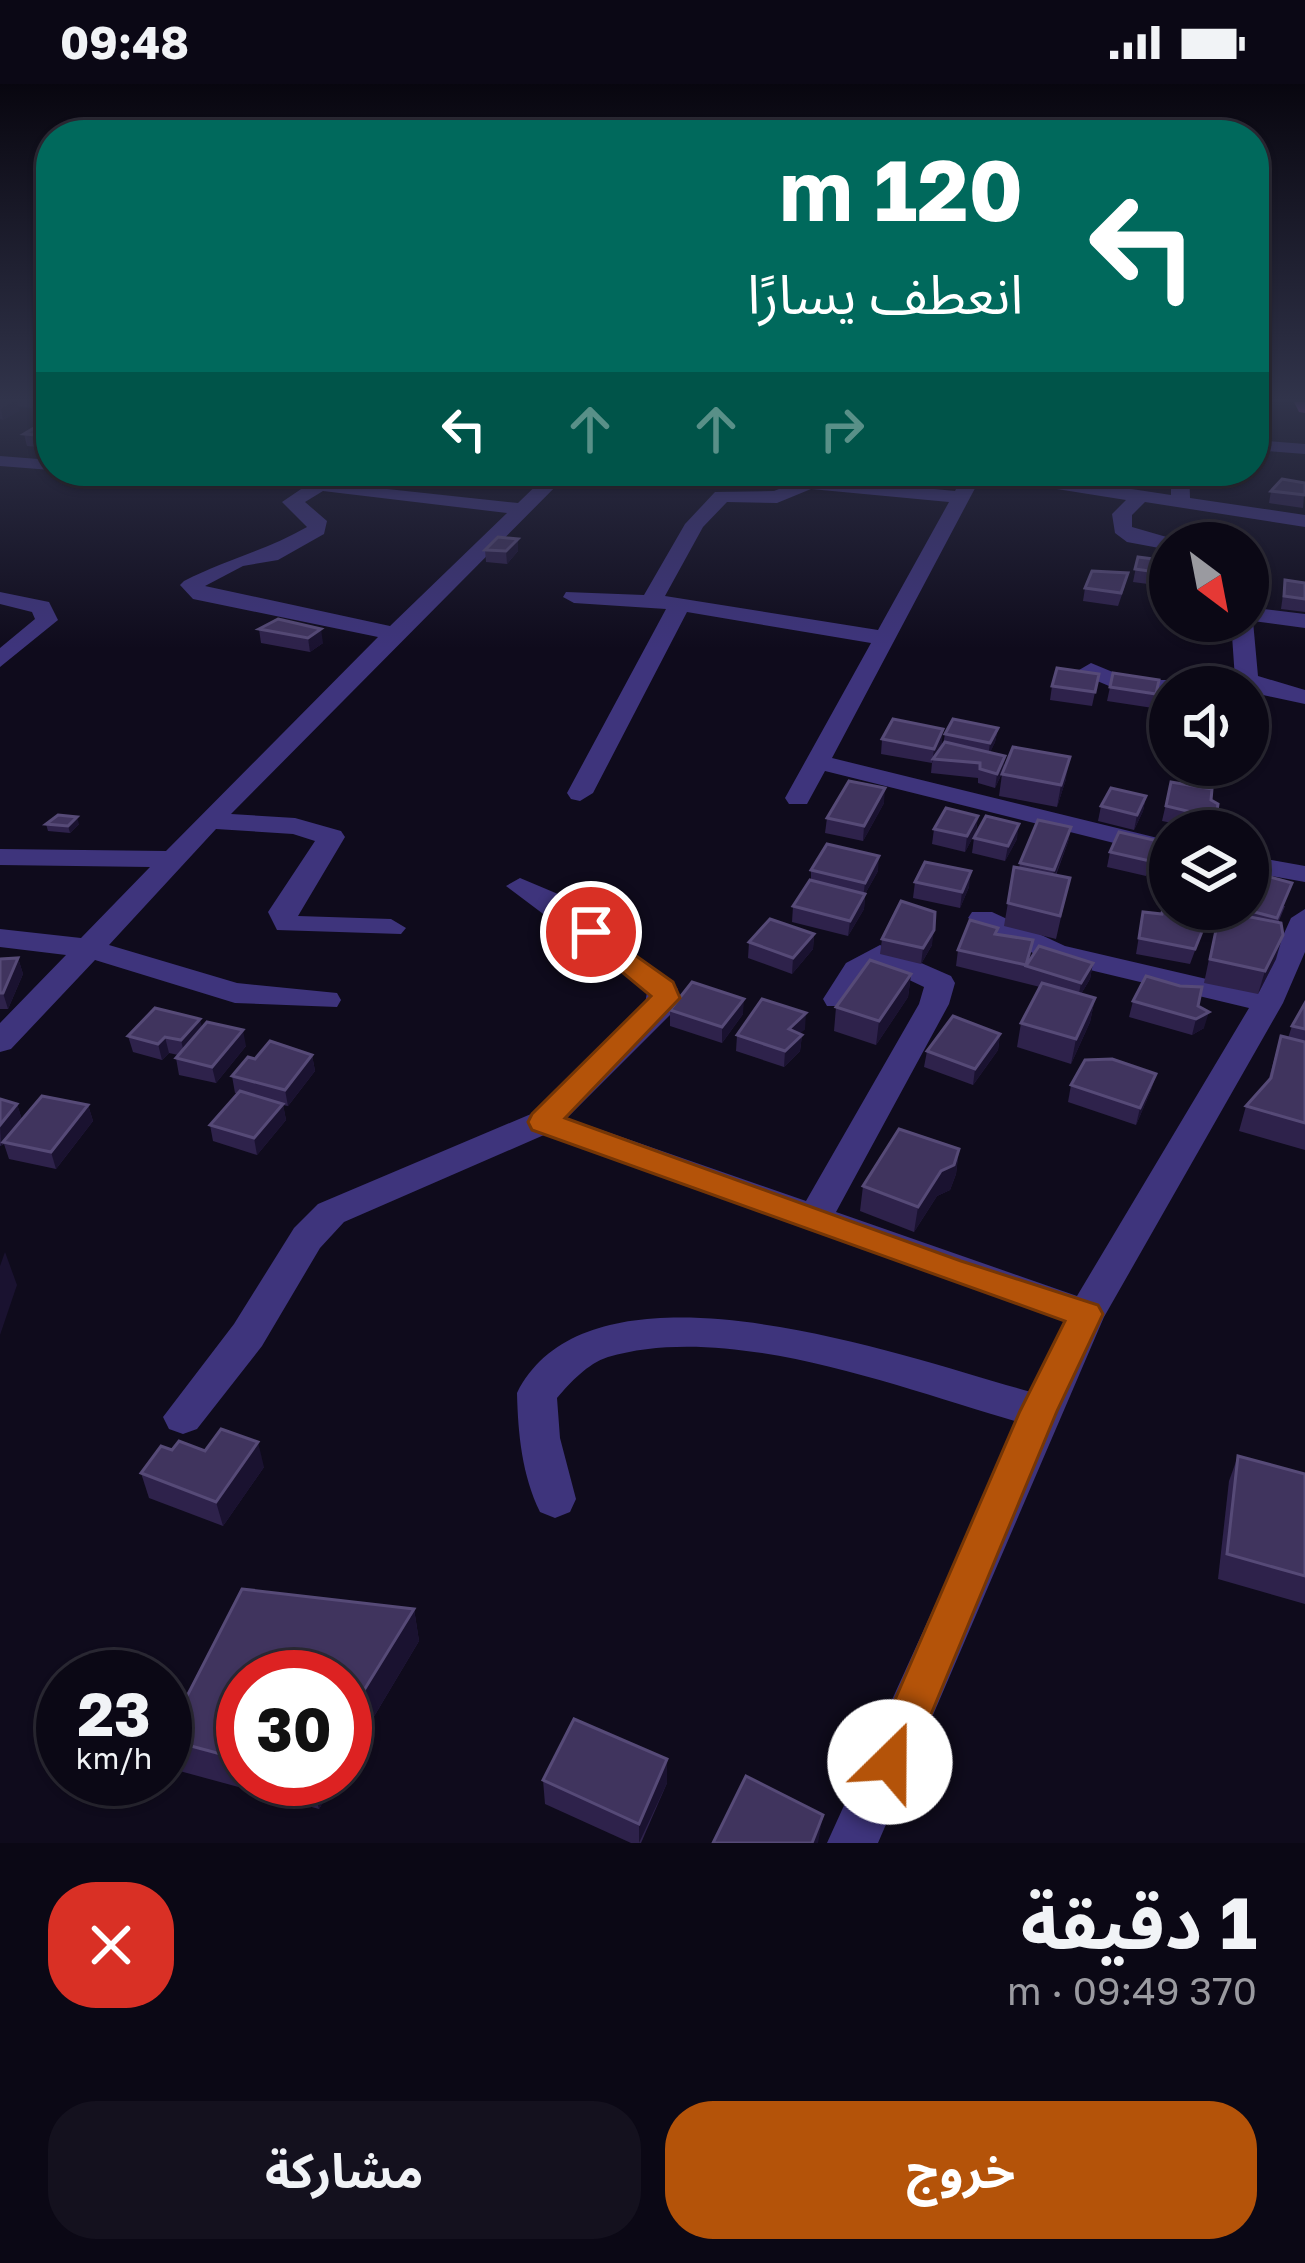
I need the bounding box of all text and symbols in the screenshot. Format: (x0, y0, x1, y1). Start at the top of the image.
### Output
text: 09:48 (60, 15, 189, 69)
text: 120 m (779, 139, 1023, 239)
icon: left (1065, 168, 1221, 324)
text: انعطف يسارًا (747, 261, 1023, 326)
icon: left (431, 396, 497, 462)
icon: ahead (557, 396, 623, 462)
icon: ahead (683, 396, 749, 462)
icon: right (809, 396, 875, 462)
north arrow (1149, 522, 1269, 642)
map controls (1149, 522, 1269, 930)
button: sound (1149, 666, 1269, 786)
button: layers (1149, 810, 1269, 930)
pin (540, 881, 642, 983)
icon: arrive (558, 899, 624, 965)
speed limit sign: 30 (216, 1650, 372, 1806)
text: 23 (77, 1677, 151, 1749)
position arrow (827, 1699, 953, 1825)
text: km/h (76, 1740, 152, 1776)
text: 1 دقيقة (1021, 1878, 1257, 1965)
button: close (48, 1882, 174, 2008)
text: 370 m · 09:49 (1007, 1967, 1257, 2014)
button: مشاركة (48, 2101, 641, 2239)
button: خروج (665, 2101, 1257, 2239)

